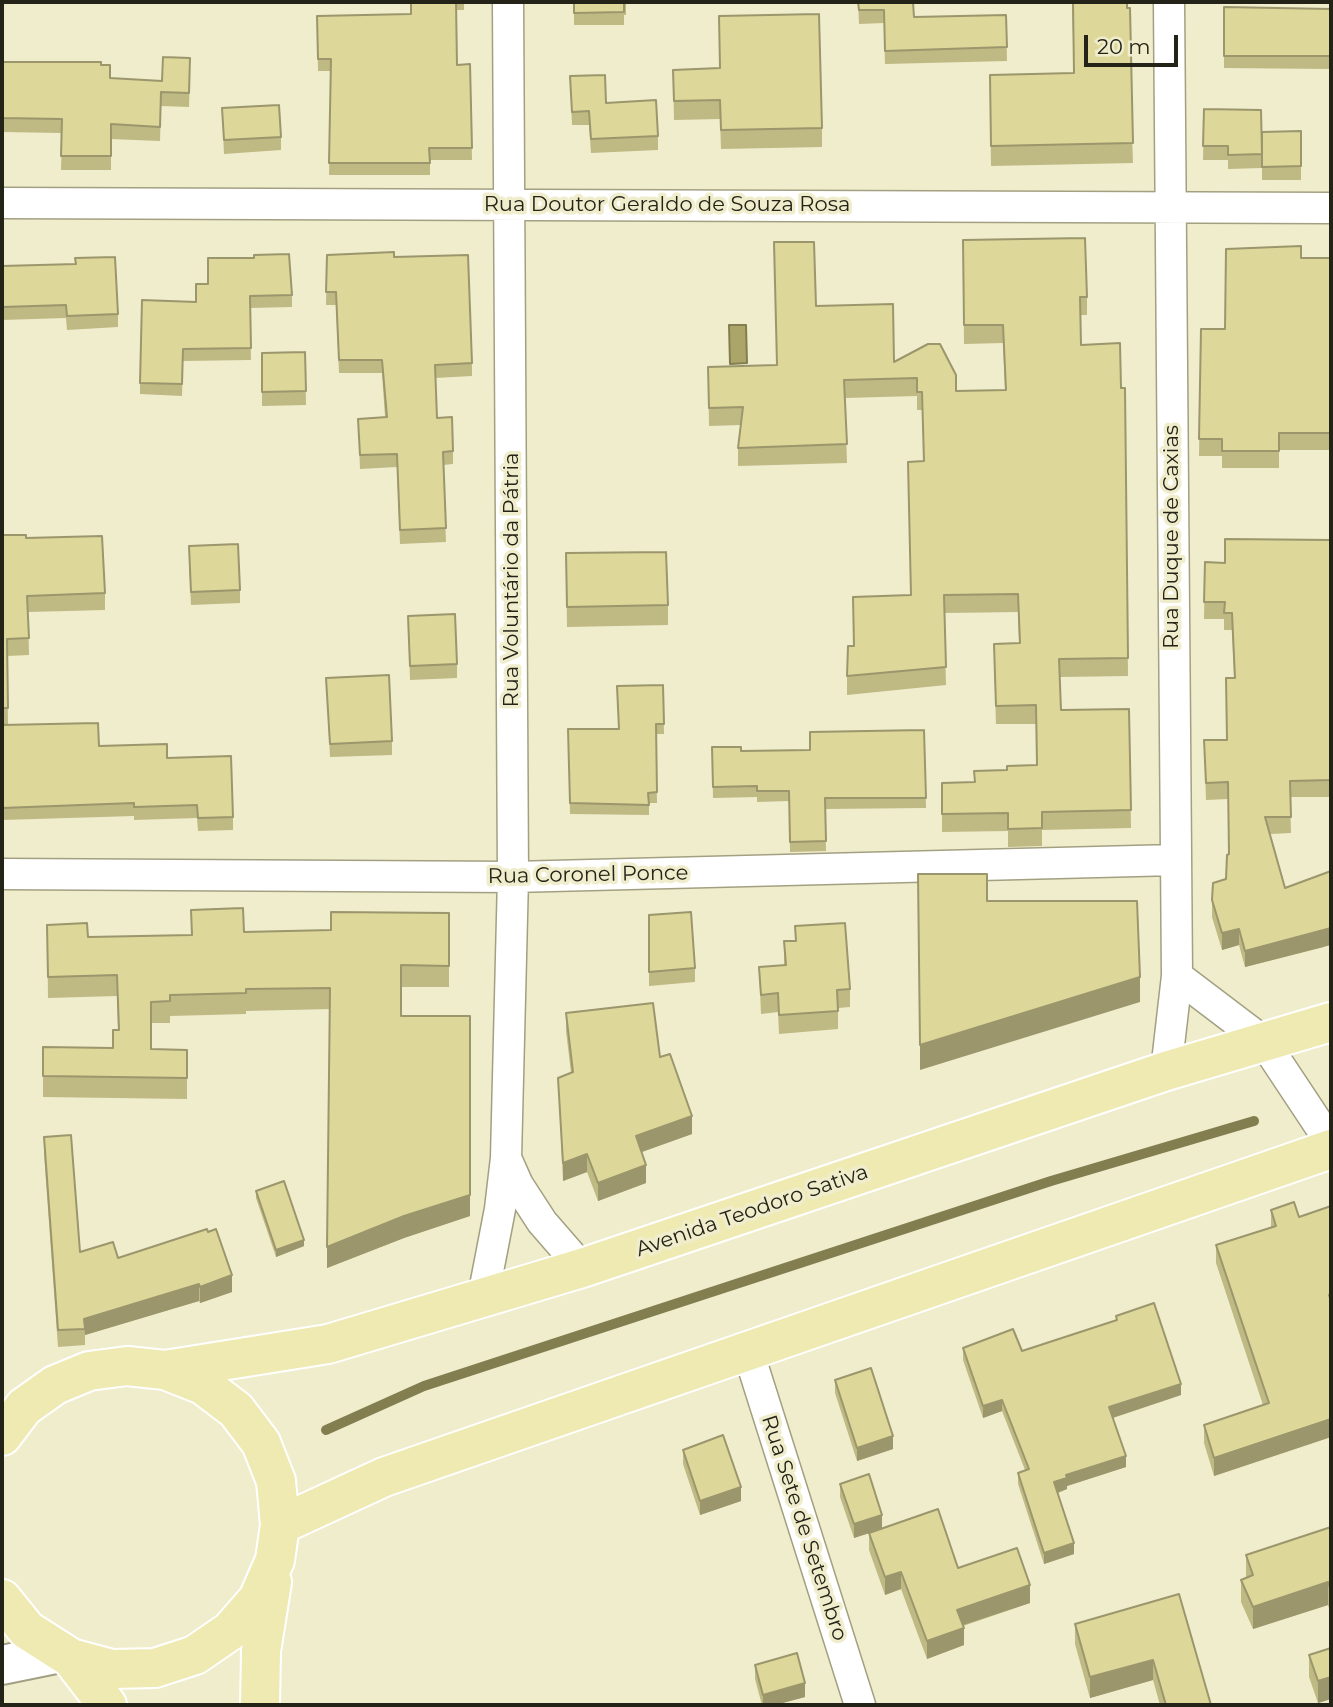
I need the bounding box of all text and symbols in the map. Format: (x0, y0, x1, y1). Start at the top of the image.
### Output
scale bar (1088, 21, 1182, 65)
text: 20 m (1097, 34, 1151, 59)
street label: Rua Doutor Geraldo de Souza Rosa (484, 192, 850, 218)
street label: Rua Duque de Caxias (1159, 425, 1185, 649)
street label: Rua Voluntário da Pátria (499, 453, 525, 707)
street label: Rua Coronel Ponce (487, 861, 689, 889)
street label: Avenida Teodoro Sativa (633, 1159, 871, 1263)
street label: Rua Sete de Setembro (756, 1412, 852, 1644)

